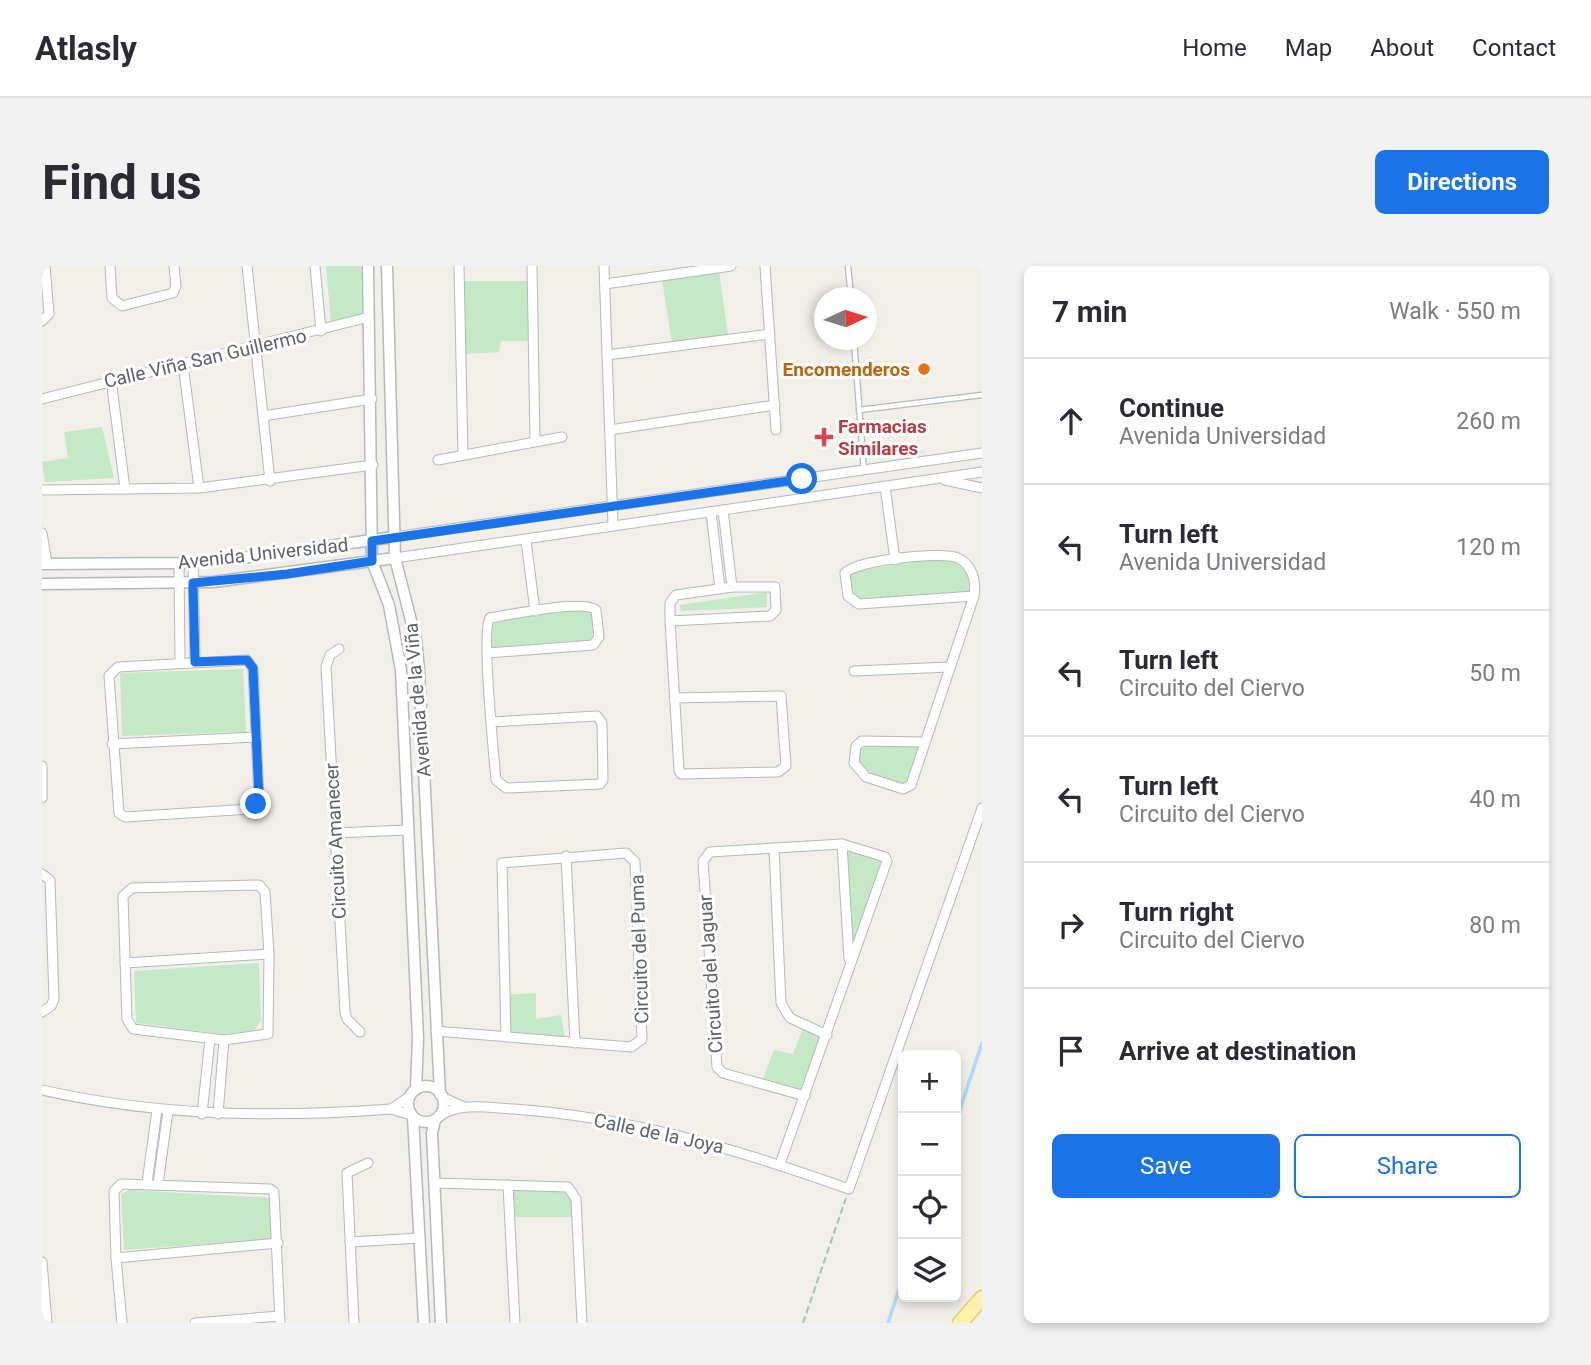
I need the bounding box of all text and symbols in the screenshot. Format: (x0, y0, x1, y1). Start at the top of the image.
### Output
text: Atlasly (35, 29, 137, 68)
text: Home (1182, 34, 1247, 62)
text: Map (1285, 34, 1332, 62)
text: About (1370, 34, 1434, 62)
text: Contact (1472, 34, 1556, 62)
button: Directions (1375, 150, 1549, 214)
text: Find us (42, 154, 202, 211)
north arrow (814, 287, 877, 350)
text: 7 min (1052, 294, 1127, 329)
text: Walk · 550 m (1389, 298, 1521, 325)
street label: Calle Viña San Guillermo (102, 324, 309, 393)
place label: Encomenderos (783, 358, 910, 381)
marker: Encomenderos (916, 361, 932, 377)
text: Continue (1119, 393, 1224, 423)
icon: ahead (1052, 402, 1090, 440)
text: 260 m (1456, 408, 1521, 435)
place label: Farmacias Similares (838, 415, 927, 460)
text: Avenida Universidad (1119, 423, 1326, 450)
marker: Farmacias Similares (816, 429, 832, 445)
route start (786, 463, 817, 494)
text: Turn left (1119, 519, 1218, 549)
icon: left (1052, 528, 1090, 566)
street label: Avenida Universidad (177, 533, 349, 574)
text: 120 m (1456, 534, 1521, 561)
text: Avenida Universidad (1119, 549, 1326, 576)
street label: Avenida de la Viña (399, 622, 436, 778)
text: Turn left (1119, 645, 1218, 675)
icon: left (1052, 654, 1090, 692)
text: 50 m (1469, 660, 1521, 687)
text: Circuito del Ciervo (1119, 675, 1305, 702)
street label: Circuito Amanecer (320, 762, 351, 920)
text: Turn left (1119, 771, 1218, 801)
icon: left (1052, 780, 1090, 818)
text: 40 m (1469, 786, 1521, 813)
route end (240, 788, 271, 819)
text: Circuito del Ciervo (1119, 801, 1305, 828)
street label: Circuito del Puma (625, 874, 654, 1024)
street label: Circuito del Jaguar (693, 893, 728, 1054)
text: Turn right (1119, 897, 1234, 927)
icon: right (1052, 906, 1090, 944)
text: 80 m (1469, 912, 1521, 939)
text: Circuito del Ciervo (1119, 927, 1305, 954)
icon: arrive (1052, 1032, 1090, 1070)
text: Arrive at destination (1119, 1036, 1356, 1066)
map controls (898, 1050, 961, 1302)
button: + (898, 1050, 961, 1113)
street label: Calle de la Joya (592, 1108, 726, 1158)
button: − (898, 1113, 961, 1176)
button: Save (1052, 1134, 1280, 1198)
button: Share (1294, 1134, 1521, 1198)
button: locate (898, 1176, 961, 1239)
button: layers (898, 1239, 961, 1302)

